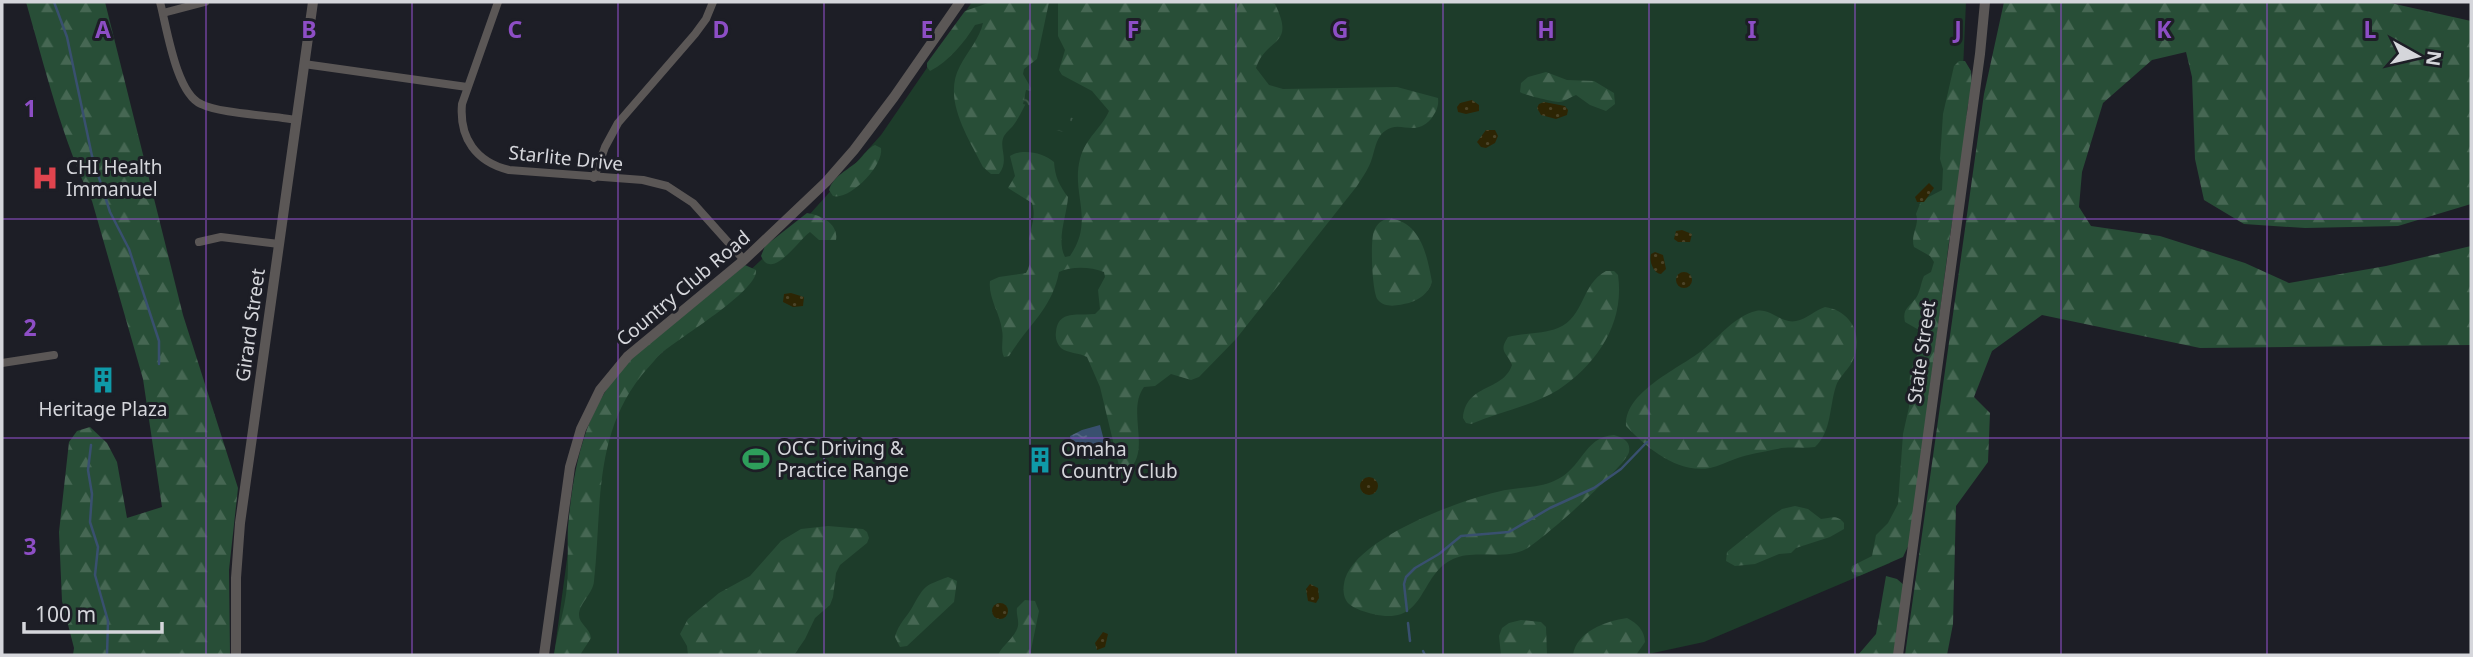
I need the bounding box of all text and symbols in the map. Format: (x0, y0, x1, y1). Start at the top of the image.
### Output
text: A (95, 13, 111, 45)
text: B (301, 13, 317, 45)
text: C (508, 13, 523, 45)
text: D (713, 13, 729, 45)
text: E (921, 13, 933, 45)
text: F (1127, 13, 1139, 45)
text: G (1332, 13, 1348, 45)
text: H (1537, 13, 1555, 45)
text: I (1748, 13, 1757, 45)
text: J (1952, 13, 1962, 45)
text: K (2156, 13, 2172, 45)
text: L (2364, 13, 2377, 45)
north arrow (2382, 21, 2452, 91)
text: N (2420, 49, 2448, 68)
text: 1 (23, 92, 37, 124)
street label: Starlite Drive (507, 139, 625, 177)
place label: CHI Health Immanuel (66, 154, 162, 202)
hospital icon: CHI Health Immanuel (30, 163, 60, 193)
street label: Country Club Road (611, 224, 755, 352)
street label: Girard Street (229, 267, 271, 383)
street label: State Street (1901, 299, 1941, 405)
text: 2 (23, 311, 37, 343)
building icon: Heritage Plaza (88, 365, 118, 395)
place label: Heritage Plaza (38, 396, 168, 422)
place label: OCC Driving & Practice Range (777, 435, 909, 483)
place label: Omaha Country Club (1061, 436, 1178, 484)
sports icon: OCC Driving & Practice Range (741, 444, 771, 474)
building icon: Omaha Country Club (1025, 445, 1055, 475)
text: 3 (23, 530, 37, 562)
scale bar (24, 590, 163, 634)
text: 100 m (35, 600, 96, 628)

